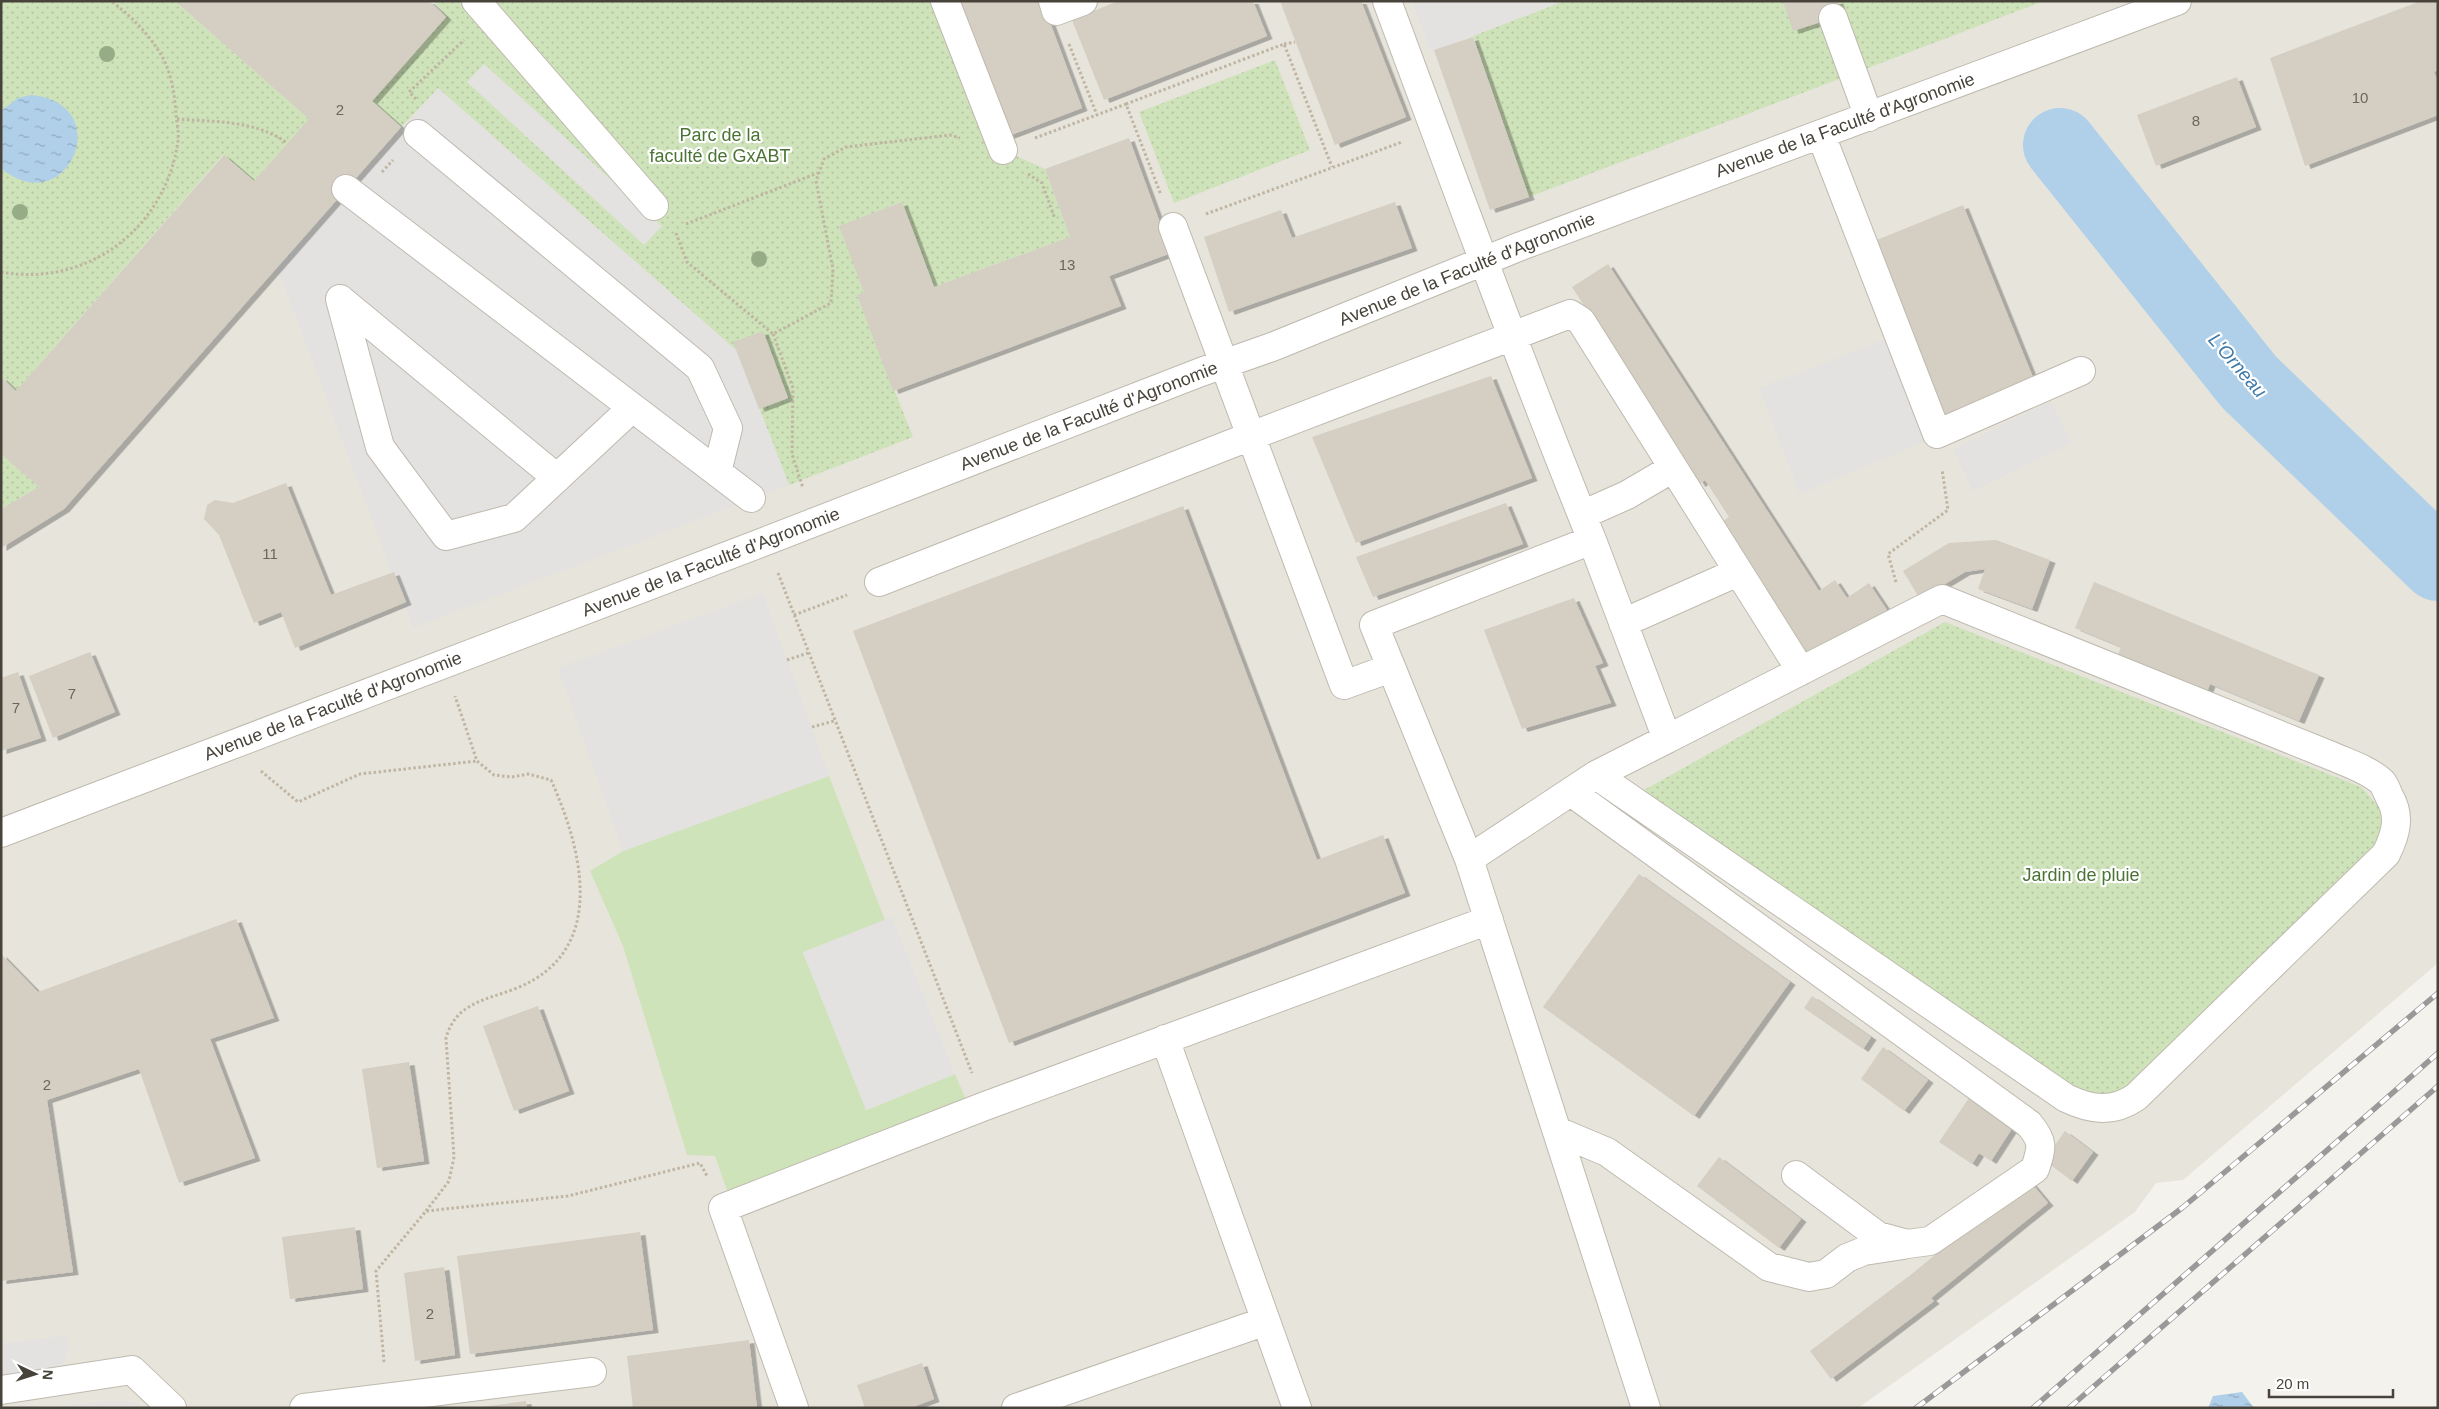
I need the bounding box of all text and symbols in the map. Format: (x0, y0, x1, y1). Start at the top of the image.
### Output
street label: Avenue de la Faculté d'Agronomie (1713, 69, 1977, 181)
house number: 10 (2352, 89, 2368, 106)
house number: 2 (336, 101, 344, 118)
house number: 8 (2192, 112, 2200, 129)
park label: Parc de la faculté de GxABT (649, 125, 791, 166)
street label: Avenue de la Faculté d'Agronomie (1336, 208, 1598, 330)
house number: 13 (1059, 256, 1075, 273)
water label: L'Orneau (2204, 329, 2271, 402)
street label: Avenue de la Faculté d'Agronomie (957, 358, 1221, 474)
street label: Avenue de la Faculté d'Agronomie (579, 504, 843, 620)
house number: 11 (262, 545, 278, 562)
street label: Avenue de la Faculté d'Agronomie (201, 648, 465, 764)
house number: 7 (68, 685, 76, 702)
house number: 7 (12, 699, 20, 716)
park label: Jardin de pluie (2022, 865, 2140, 885)
house number: 2 (43, 1076, 51, 1093)
house number: 2 (426, 1305, 434, 1322)
north arrow (10, 1349, 60, 1399)
scale bar (2269, 1366, 2393, 1398)
text: N (40, 1369, 56, 1381)
text: 20 m (2276, 1375, 2309, 1392)

